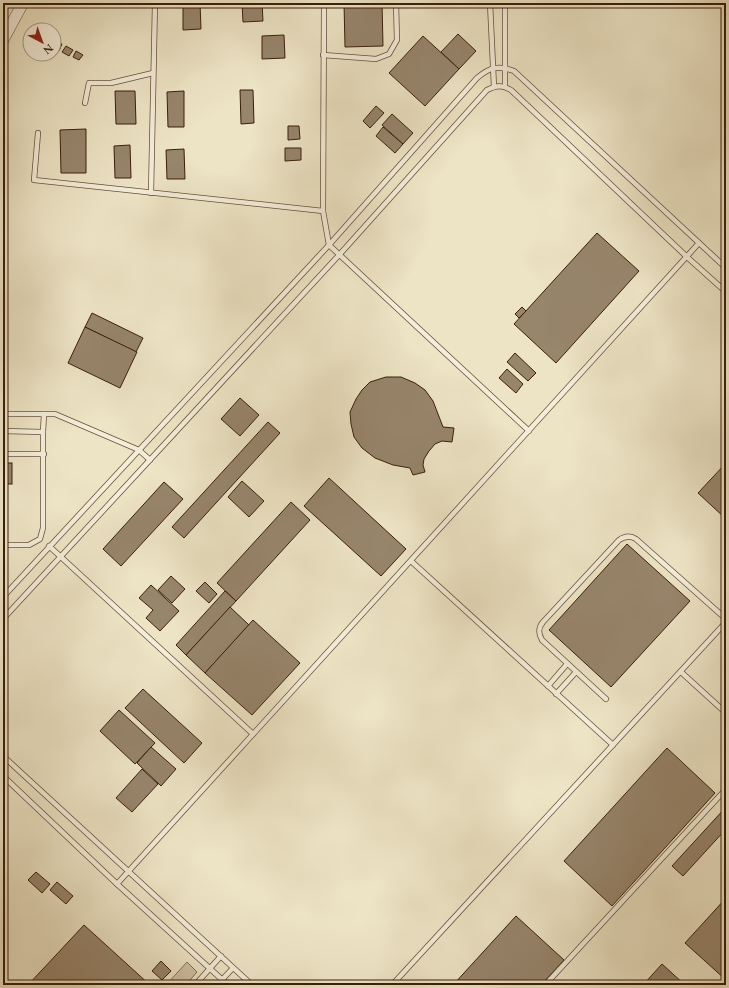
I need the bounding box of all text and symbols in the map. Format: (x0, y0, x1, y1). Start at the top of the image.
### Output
north arrow (22, 22, 62, 62)
text: N (41, 41, 57, 58)

